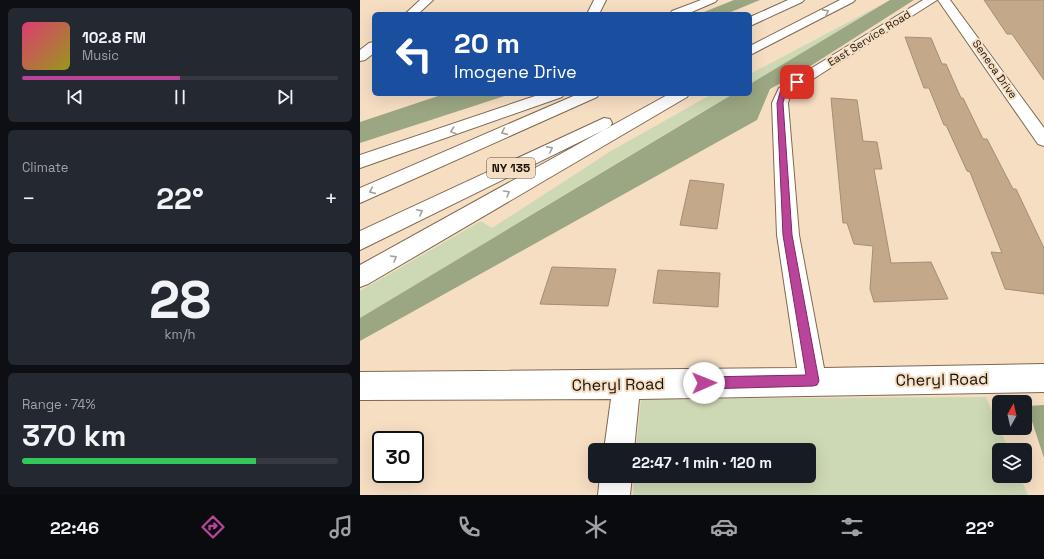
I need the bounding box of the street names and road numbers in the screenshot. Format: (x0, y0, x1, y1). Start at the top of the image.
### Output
street label: East Service Road (825, 7, 913, 69)
street label: Seneca Drive (970, 37, 1020, 101)
road number: NY 135 (487, 158, 535, 178)
street label: Cheryl Road (895, 368, 989, 391)
street label: Cheryl Road (571, 373, 665, 396)

